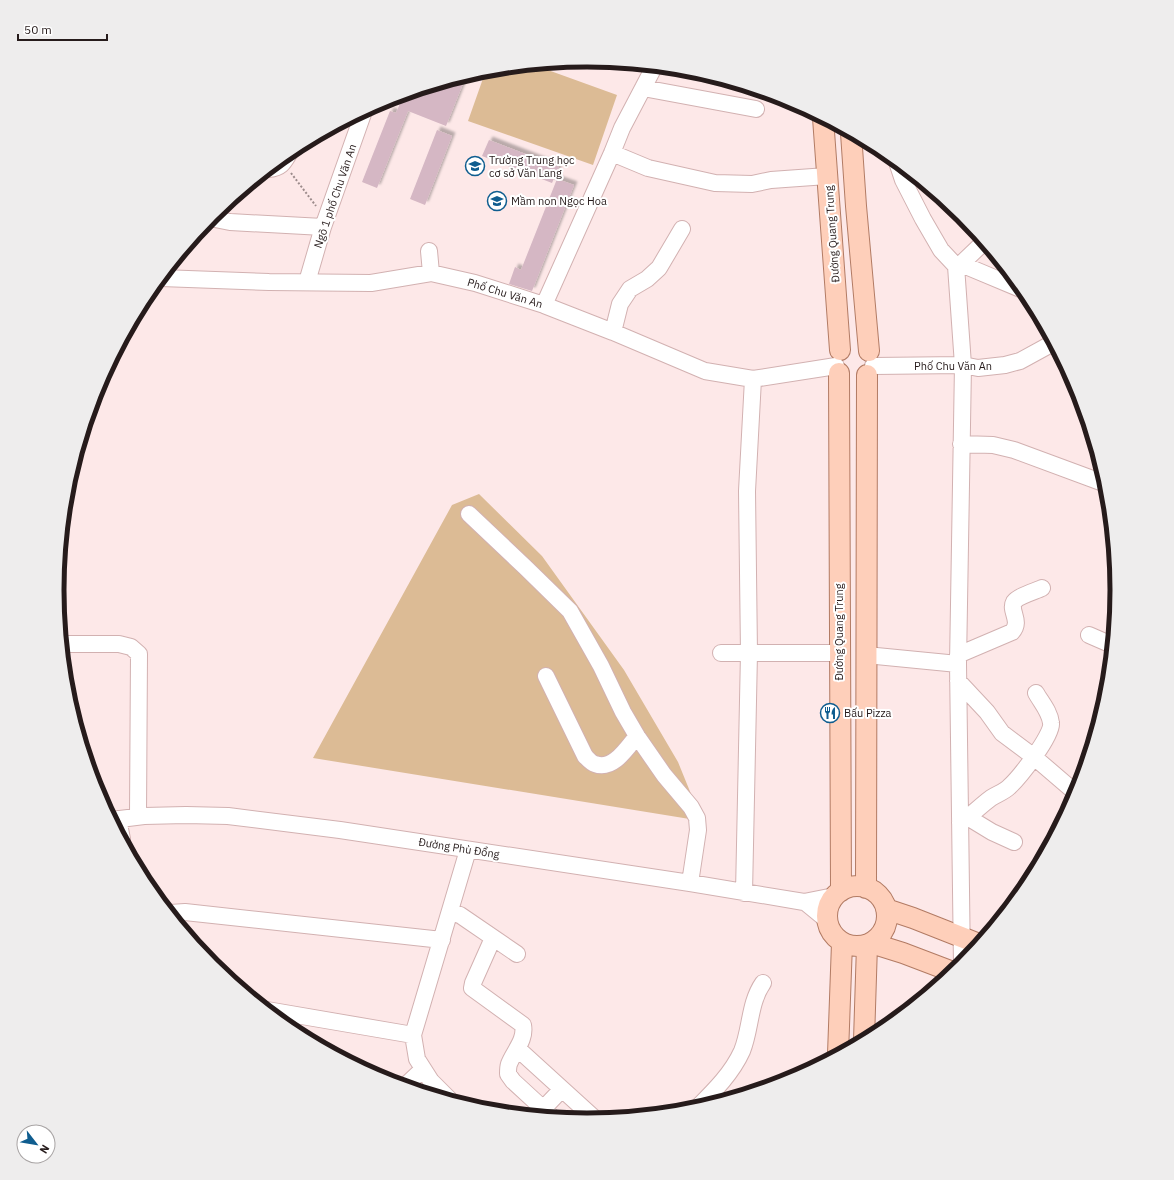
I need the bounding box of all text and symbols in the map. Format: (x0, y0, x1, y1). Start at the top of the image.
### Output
scale bar (18, 16, 107, 42)
text: 50 m (24, 22, 52, 37)
street label: Ngõ 1 phố Chu Văn An (311, 142, 359, 250)
place label: Trường Trung học cơ sở Văn Lang (489, 153, 575, 180)
school or university icon: Trường Trung học cơ sở Văn Lang (464, 155, 486, 177)
street label: Đường Quang Trung (822, 185, 842, 283)
school or university icon: Mầm non Ngọc Hoa (486, 190, 508, 212)
place label: Mầm non Ngọc Hoa (511, 194, 607, 208)
street label: Phố Chu Văn An (466, 275, 544, 311)
street label: Phố Chu Văn An (914, 359, 992, 373)
street label: Đường Quang Trung (832, 583, 846, 681)
restaurant icon: Bấu Pizza (819, 702, 841, 724)
place label: Bấu Pizza (844, 706, 892, 720)
street label: Đường Phù Đổng (417, 835, 501, 861)
north arrow (16, 1124, 56, 1164)
text: N (37, 1142, 53, 1156)

